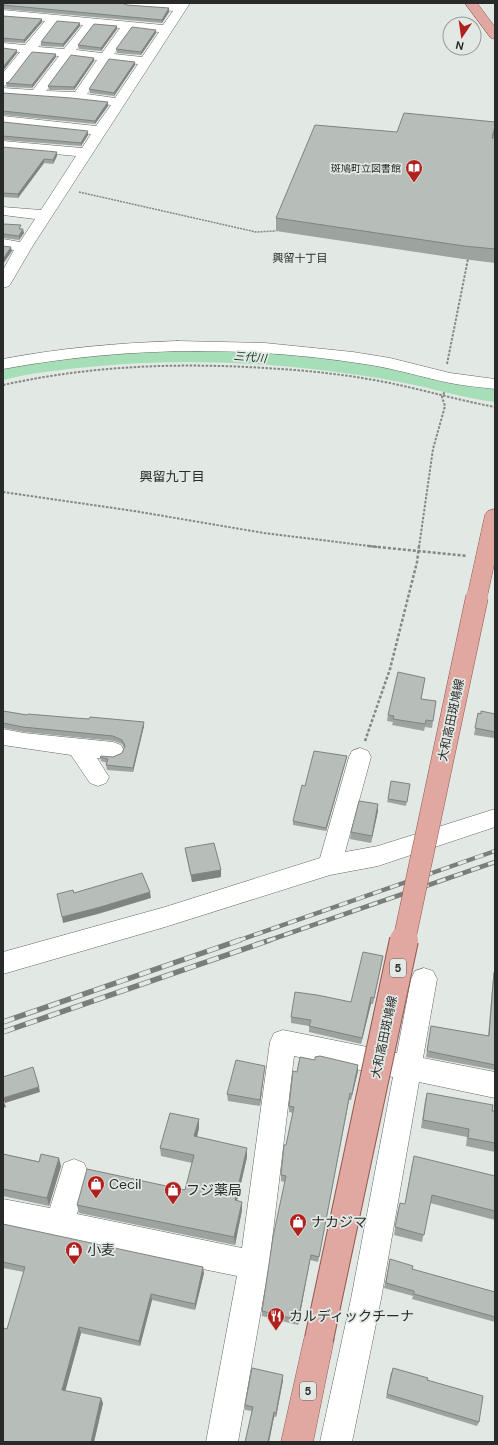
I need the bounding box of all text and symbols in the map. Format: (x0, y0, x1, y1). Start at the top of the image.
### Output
north arrow (442, 16, 482, 56)
text: N (454, 38, 465, 53)
library icon: 斑鳩町立図書館 (404, 158, 424, 183)
place label: 斑鳩町立図書館 (331, 162, 401, 175)
district label: 興留十丁目 (273, 251, 328, 265)
water label: 三代川 (233, 349, 268, 365)
district label: 興留九丁目 (139, 468, 205, 485)
street label: 大和高田斑鳩線 (434, 677, 468, 763)
road number: 5 (390, 959, 406, 977)
street label: 大和高田斑鳩線 (367, 994, 401, 1080)
shop icon: Cecil (86, 1174, 106, 1199)
place label: Cecil (109, 1175, 141, 1193)
shop icon: フジ薬局 (163, 1180, 183, 1205)
place label: フジ薬局 (186, 1181, 242, 1199)
shop icon: ナカジマ (288, 1212, 308, 1237)
place label: ナカジマ (311, 1213, 367, 1231)
shop icon: 小麦 (64, 1240, 84, 1265)
place label: 小麦 (87, 1241, 115, 1259)
restaurant icon: カルディックチーナ (266, 1306, 286, 1331)
place label: カルディックチーナ (289, 1307, 414, 1325)
road number: 5 (300, 1382, 316, 1400)

